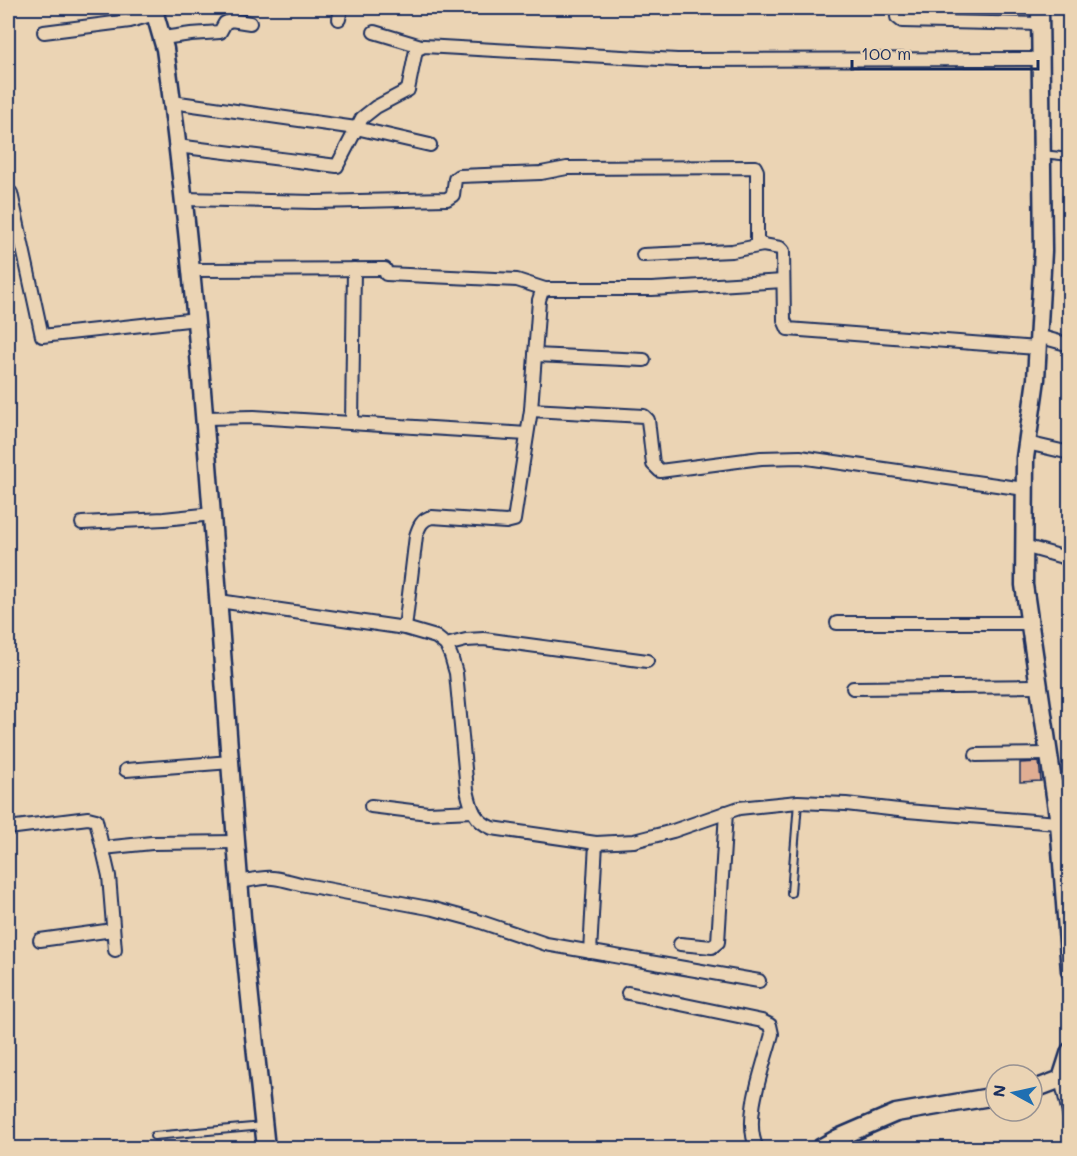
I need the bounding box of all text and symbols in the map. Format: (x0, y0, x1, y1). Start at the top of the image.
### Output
scale bar (852, 33, 1038, 71)
text: 100 m (861, 41, 911, 65)
north arrow (984, 1063, 1044, 1123)
text: N (987, 1083, 1010, 1098)

